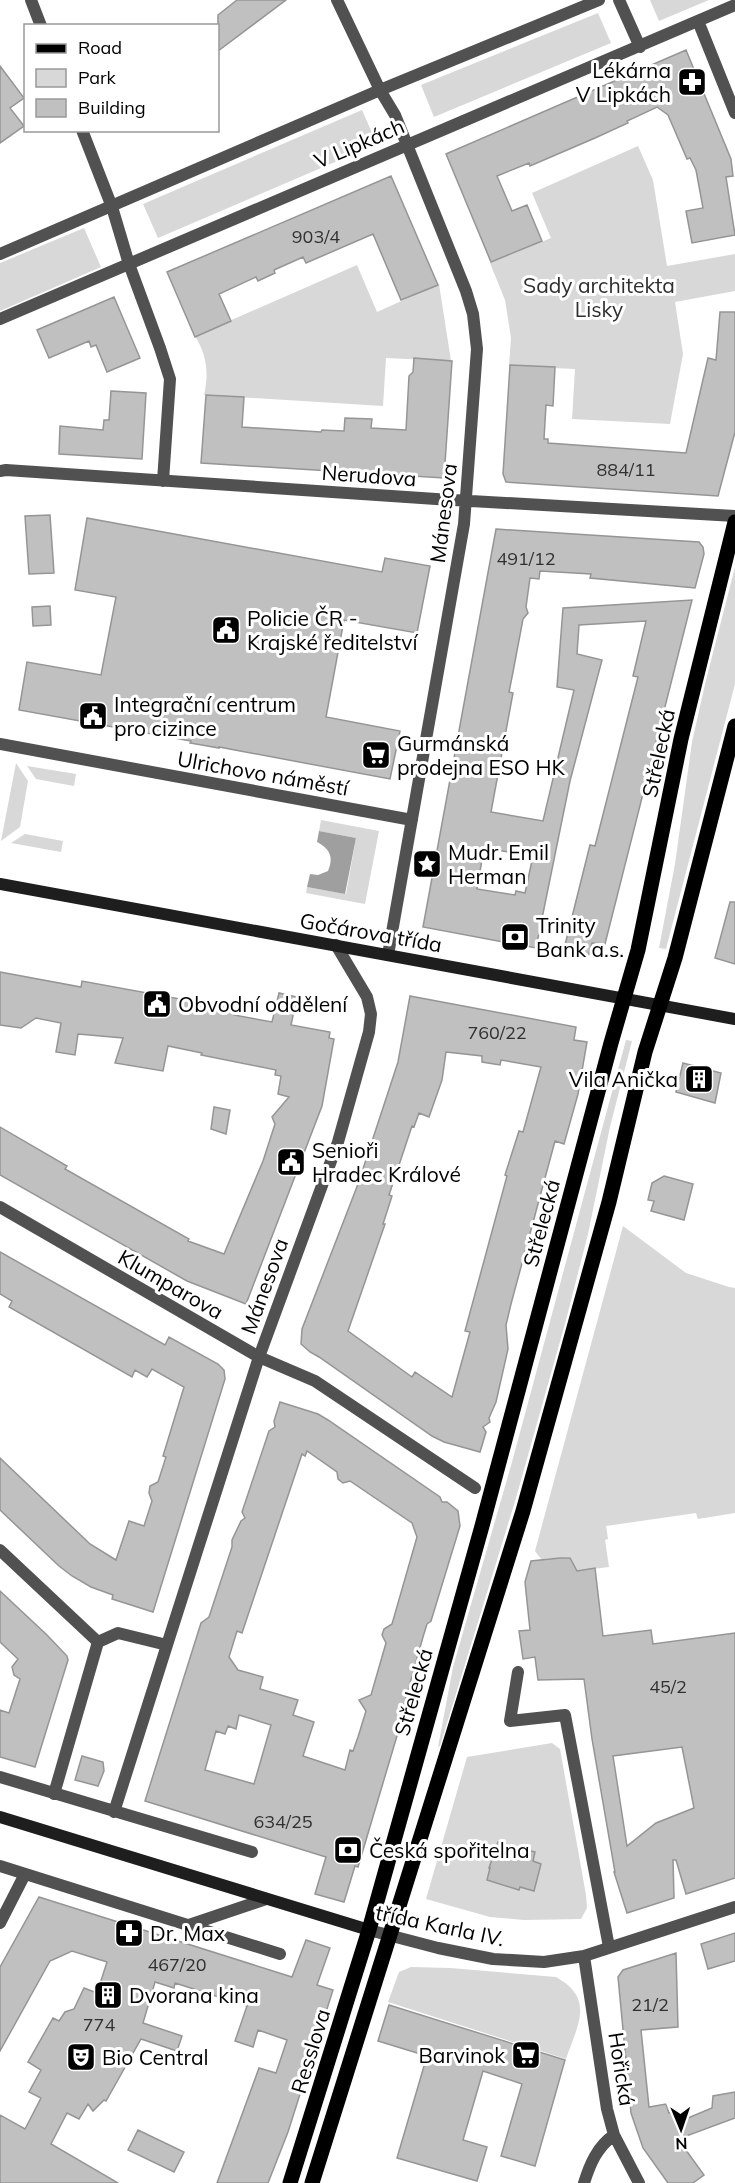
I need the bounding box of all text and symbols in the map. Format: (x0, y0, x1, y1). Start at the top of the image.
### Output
legend (24, 24, 219, 132)
text: Road (78, 36, 122, 59)
place label: Lékárna V Lipkách (576, 57, 671, 107)
text: Park (78, 66, 117, 89)
pharmacy icon: Lékárna V Lipkách (676, 66, 708, 98)
text: Building (78, 96, 146, 119)
street label: V Lipkách (310, 112, 408, 174)
house number: 903/4 (292, 225, 340, 248)
park label: Sady architekta Lisky (523, 272, 675, 322)
house number: 884/11 (596, 458, 656, 481)
street label: Nerudova (321, 459, 417, 491)
street label: Mánesova (424, 462, 462, 564)
house number: 491/12 (496, 547, 556, 570)
place label: Policie ČR - Krajské ředitelství (247, 605, 418, 655)
public building icon: Policie ČR - Krajské ředitelství (210, 614, 242, 646)
place label: Integrační centrum pro cizince (114, 691, 296, 741)
public building icon: Integrační centrum pro cizince (77, 700, 109, 732)
street label: Střelecká (636, 707, 680, 799)
place label: Gurmánská prodejna ESO HK (397, 730, 565, 780)
supermarket icon: Gurmánská prodejna ESO HK (360, 739, 392, 771)
street label: Ulrichovo náměstí (175, 745, 352, 801)
place label: Mudr. Emil Herman (448, 839, 549, 889)
place icon: Mudr. Emil Herman (411, 848, 443, 880)
street label: Gočárova třída (298, 907, 444, 957)
place label: Trinity Bank a.s. (536, 912, 624, 962)
bank icon: Trinity Bank a.s. (499, 921, 531, 953)
public building icon: Obvodní oddělení (141, 988, 173, 1020)
place label: Obvodní oddělení (178, 991, 348, 1017)
house number: 760/22 (467, 1021, 527, 1044)
building icon: Vila Anička (683, 1063, 715, 1095)
place label: Vila Anička (569, 1066, 678, 1092)
place label: Senioři Hradec Králové (312, 1137, 461, 1187)
public building icon: Senioři Hradec Králové (275, 1146, 307, 1178)
street label: Střelecká (517, 1176, 565, 1270)
street label: Mánesova (235, 1234, 293, 1338)
street label: Klumparova (114, 1244, 228, 1324)
street label: Střelecká (388, 1645, 438, 1739)
house number: 45/2 (649, 1675, 687, 1698)
house number: 634/25 (253, 1810, 313, 1833)
bank icon: Česká spořitelna (332, 1834, 364, 1866)
place label: Česká spořitelna (369, 1837, 530, 1863)
street label: třída Karla IV. (373, 1899, 507, 1951)
pharmacy icon: Dr. Max (113, 1917, 145, 1949)
place label: Dr. Max (150, 1920, 225, 1946)
house number: 467/20 (147, 1953, 207, 1976)
building icon: Dvorana kina (92, 1979, 124, 2011)
place label: Dvorana kina (129, 1982, 259, 2008)
house number: 21/2 (631, 1993, 669, 2016)
street label: Resslova (285, 2006, 335, 2096)
house number: 774 (83, 2013, 115, 2036)
street label: Hořická (603, 2030, 641, 2108)
supermarket icon: Barvinok (510, 2039, 542, 2071)
theatre icon: Bio Central (65, 2041, 97, 2073)
place label: Barvinok (419, 2042, 505, 2068)
place label: Bio Central (102, 2044, 209, 2070)
north arrow (651, 2099, 711, 2159)
text: N (675, 2134, 688, 2154)

